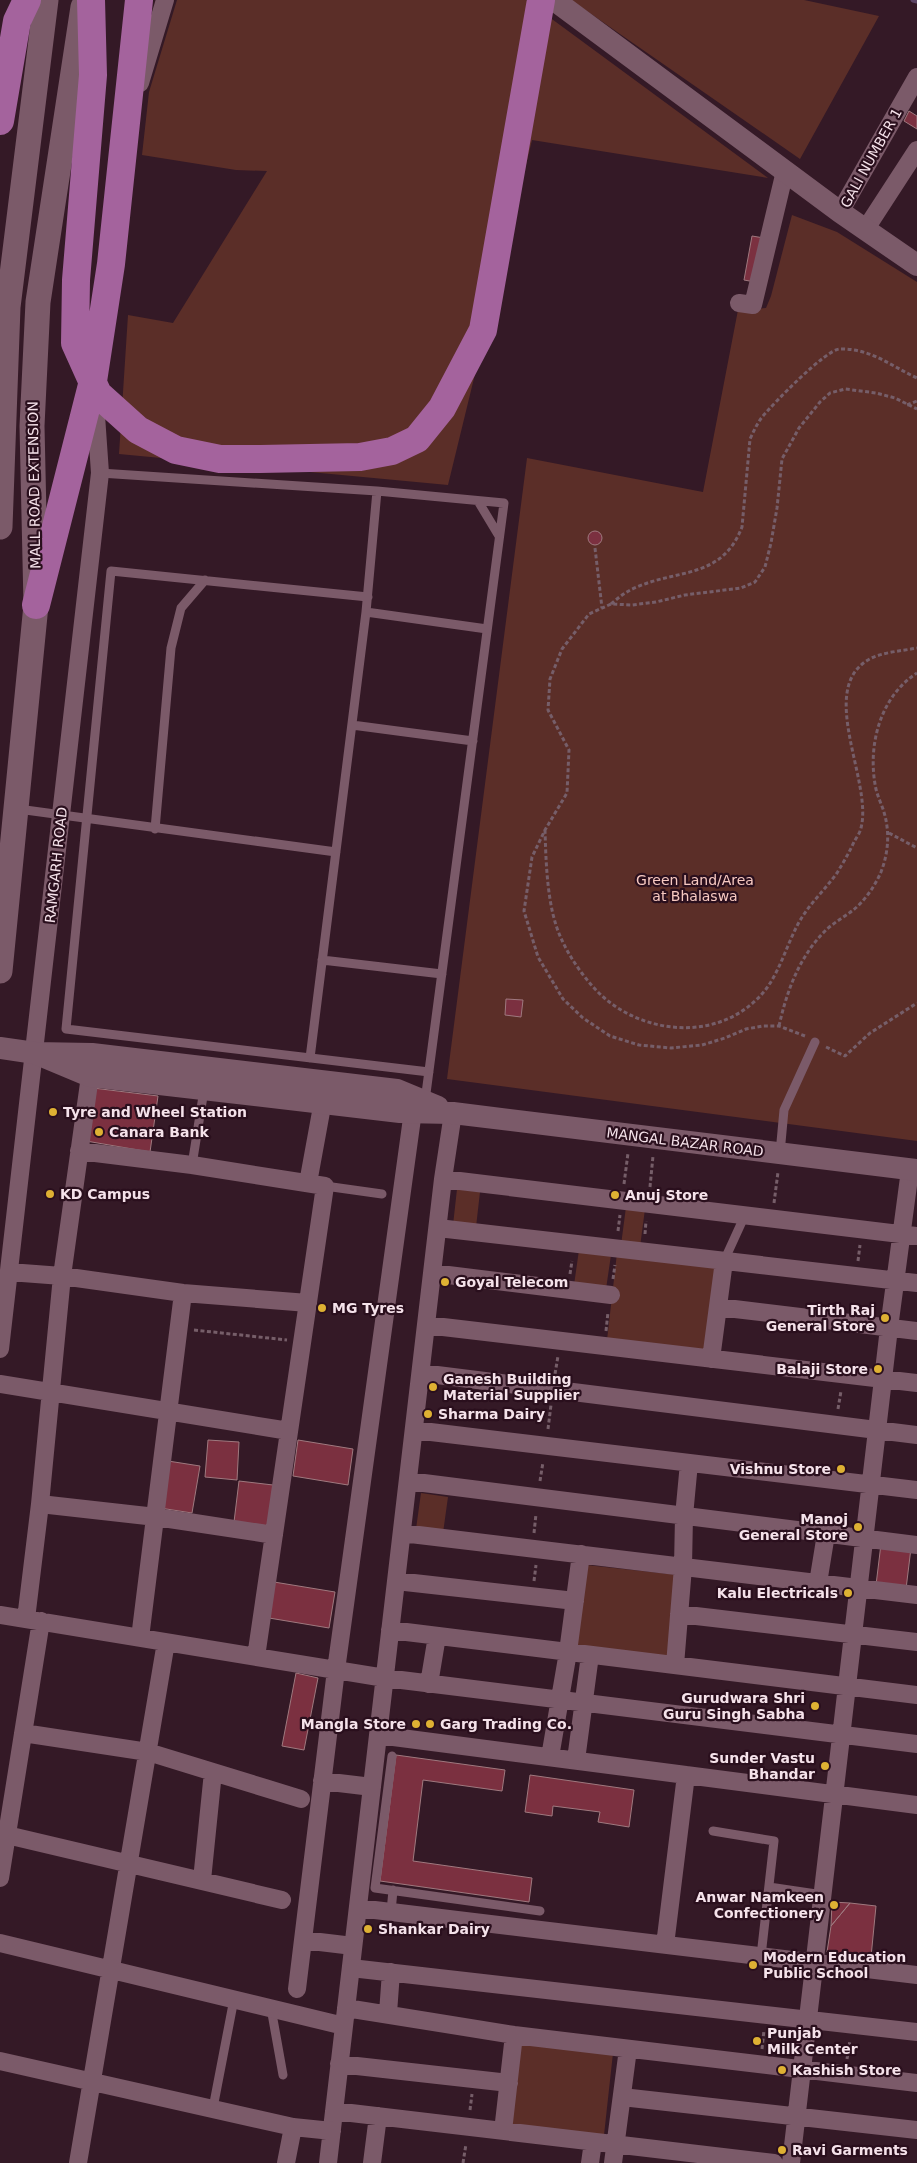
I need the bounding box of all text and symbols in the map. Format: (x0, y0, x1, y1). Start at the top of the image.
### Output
street label: GALI NUMBER 1 (837, 106, 905, 210)
street label: MALL ROAD EXTENSION (25, 401, 43, 569)
street label: RAMGARH ROAD (42, 806, 70, 924)
park label: Green Land/Area at Bhalaswa (636, 872, 754, 904)
place label: Tyre and Wheel Station (63, 1104, 247, 1120)
marker: Tyre and Wheel Station (47, 1106, 59, 1118)
place label: Canara Bank (109, 1124, 209, 1140)
street label: MANGAL BAZAR ROAD (606, 1124, 764, 1160)
marker: Canara Bank (93, 1126, 105, 1138)
place label: KD Campus (60, 1186, 150, 1202)
place label: Anuj Store (625, 1187, 708, 1203)
marker: KD Campus (44, 1188, 56, 1200)
marker: Anuj Store (609, 1189, 621, 1201)
place label: Goyal Telecom (455, 1274, 568, 1290)
marker: Goyal Telecom (439, 1276, 451, 1288)
place label: MG Tyres (332, 1300, 404, 1316)
marker: MG Tyres (316, 1302, 328, 1314)
place label: Tirth Raj General Store (766, 1302, 875, 1334)
marker: Tirth Raj General Store (879, 1312, 891, 1324)
place label: Balaji Store (776, 1361, 868, 1377)
marker: Balaji Store (872, 1363, 884, 1375)
place label: Ganesh Building Material Supplier (443, 1371, 580, 1403)
marker: Ganesh Building Material Supplier (427, 1381, 439, 1393)
place label: Sharma Dairy (438, 1406, 545, 1422)
marker: Sharma Dairy (422, 1408, 434, 1420)
place label: Vishnu Store (730, 1461, 831, 1477)
marker: Vishnu Store (835, 1463, 847, 1475)
place label: Manoj General Store (739, 1511, 848, 1543)
marker: Manoj General Store (852, 1521, 864, 1533)
place label: Kalu Electricals (717, 1585, 838, 1601)
marker: Kalu Electricals (842, 1587, 854, 1599)
place label: Gurudwara Shri Guru Singh Sabha (663, 1690, 805, 1722)
marker: Gurudwara Shri Guru Singh Sabha (809, 1700, 821, 1712)
place label: Mangla Store (301, 1716, 406, 1732)
place label: Garg Trading Co. (440, 1716, 572, 1732)
marker: Mangla Store (410, 1718, 422, 1730)
marker: Garg Trading Co. (424, 1718, 436, 1730)
place label: Sunder Vastu Bhandar (709, 1750, 815, 1782)
marker: Sunder Vastu Bhandar (819, 1760, 831, 1772)
place label: Anwar Namkeen Confectionery (695, 1889, 824, 1921)
marker: Anwar Namkeen Confectionery (828, 1899, 840, 1911)
place label: Shankar Dairy (378, 1921, 490, 1937)
marker: Shankar Dairy (362, 1923, 374, 1935)
place label: Modern Education Public School (763, 1949, 906, 1981)
marker: Modern Education Public School (747, 1959, 759, 1971)
place label: Punjab Milk Center (767, 2025, 858, 2057)
marker: Punjab Milk Center (751, 2035, 763, 2047)
place label: Kashish Store (792, 2062, 901, 2078)
marker: Kashish Store (776, 2064, 788, 2076)
place label: Ravi Garments (792, 2142, 908, 2158)
marker: Ravi Garments (776, 2144, 788, 2156)

